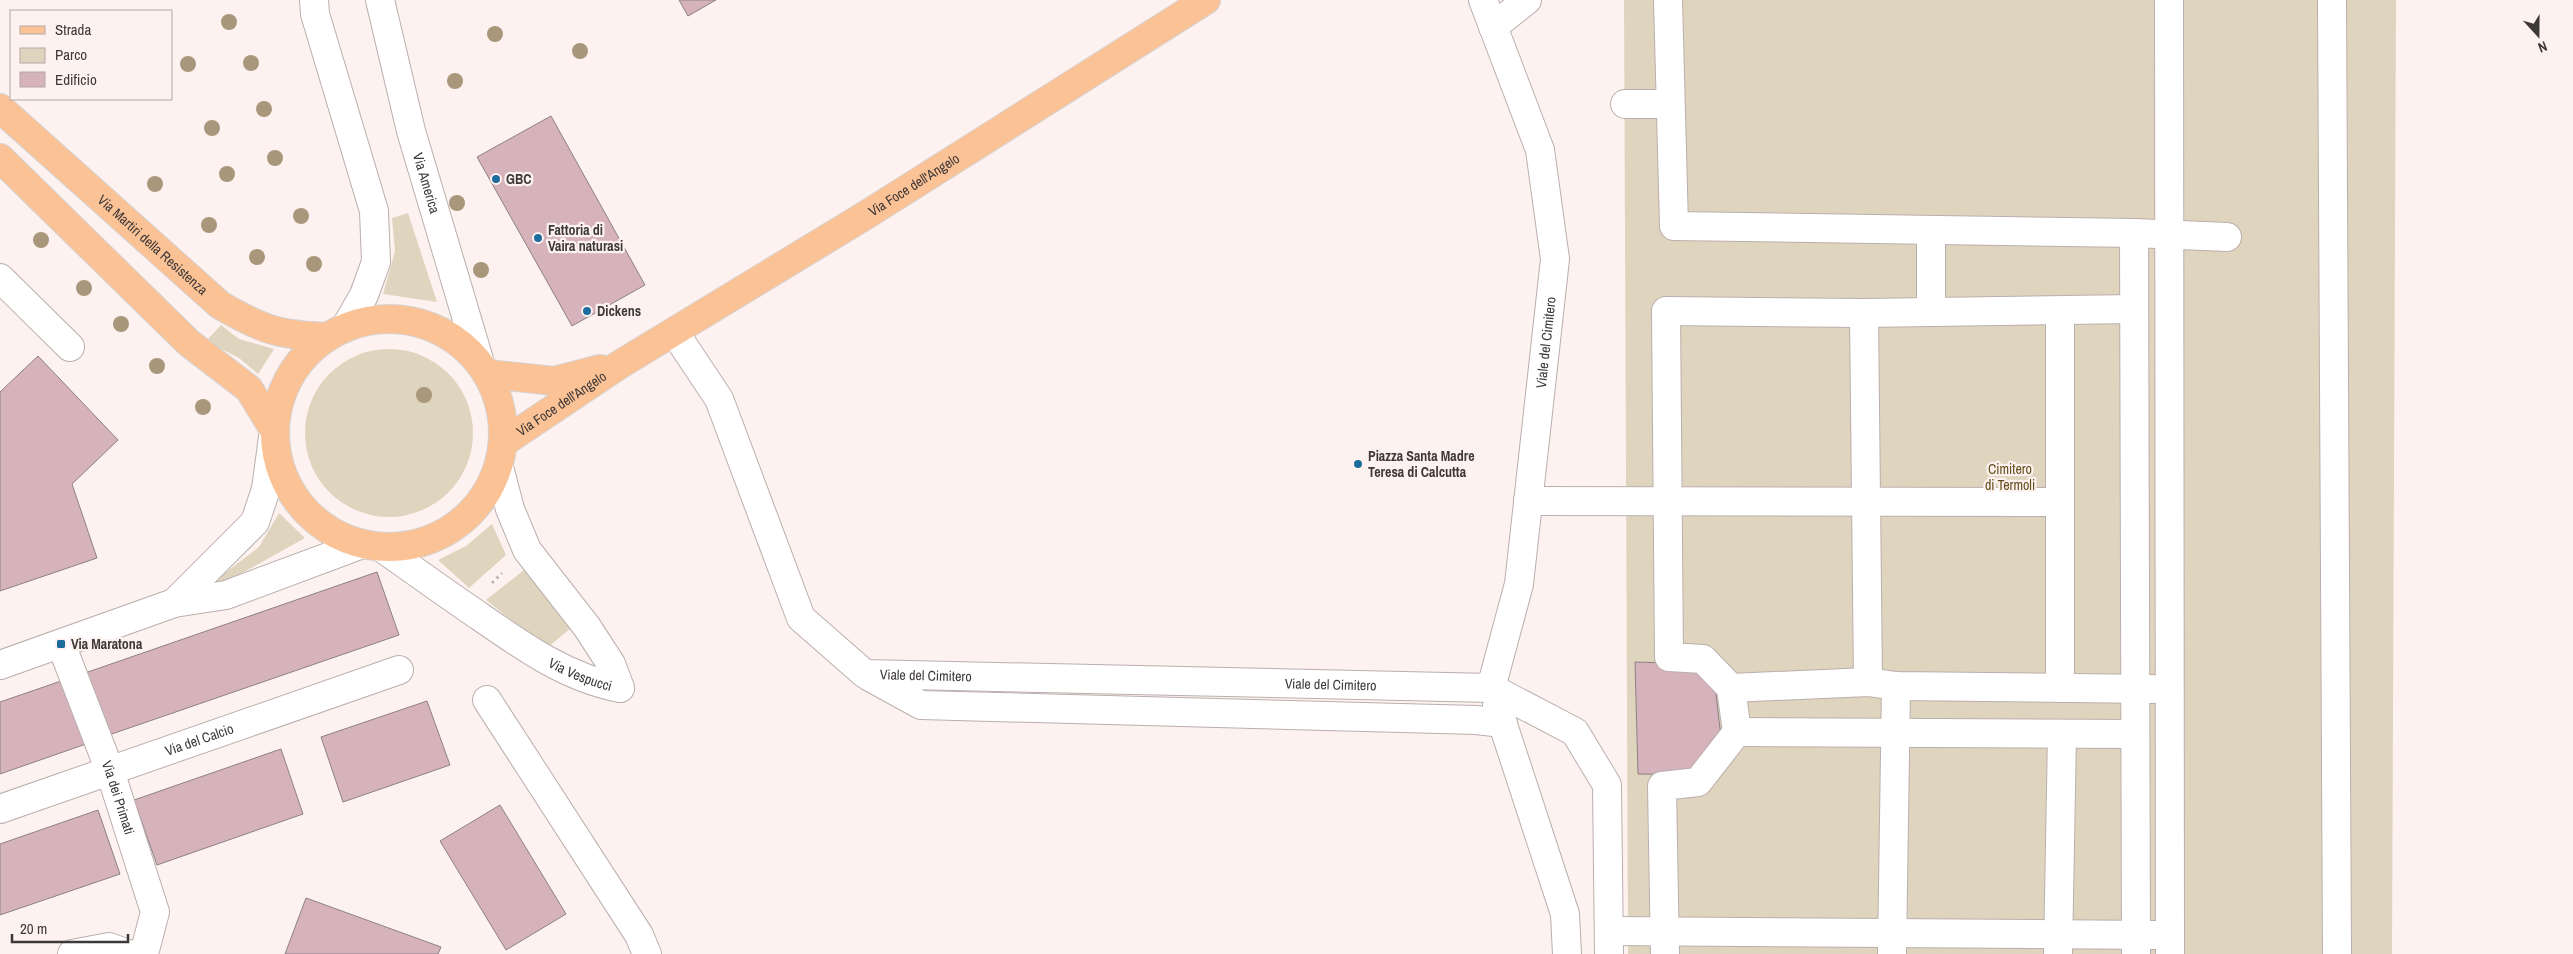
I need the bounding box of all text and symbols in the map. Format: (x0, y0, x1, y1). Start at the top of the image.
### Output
legend (10, 10, 172, 100)
north arrow (2513, 10, 2563, 60)
text: Strada (55, 19, 91, 40)
text: N (2536, 37, 2550, 57)
text: Parco (55, 44, 87, 65)
text: Edificio (55, 69, 97, 90)
street label: Via Foce dell'Angelo (865, 149, 963, 220)
street label: Via America (409, 151, 444, 216)
place label: GBC (506, 170, 532, 188)
marker: GBC (490, 173, 502, 185)
street label: Via Martiri della Resistenza (94, 191, 212, 299)
place label: Fattoria di Vaira naturasi (548, 221, 623, 255)
marker: Fattoria di Vaira naturasi (532, 232, 544, 244)
street label: Viale del Cimitero (1532, 296, 1560, 389)
place label: Dickens (597, 302, 641, 320)
marker: Dickens (581, 305, 593, 317)
street label: Via Foce dell'Angelo (513, 367, 610, 440)
place label: Piazza Santa Madre Teresa di Calcutta (1368, 447, 1475, 481)
marker: Piazza Santa Madre Teresa di Calcutta (1352, 458, 1364, 470)
park label: Cimitero di Termoli (1985, 460, 2035, 494)
place label: Via Maratona (71, 635, 143, 653)
marker: Via Maratona (55, 638, 67, 650)
street label: Via Vespucci (545, 654, 614, 695)
street label: Viale del Cimitero (880, 665, 972, 685)
street label: Viale del Cimitero (1285, 674, 1377, 694)
street label: Via del Calcio (163, 719, 236, 760)
street label: Via dei Primati (98, 758, 139, 837)
scale bar (12, 912, 129, 944)
text: 20 m (20, 918, 47, 939)

